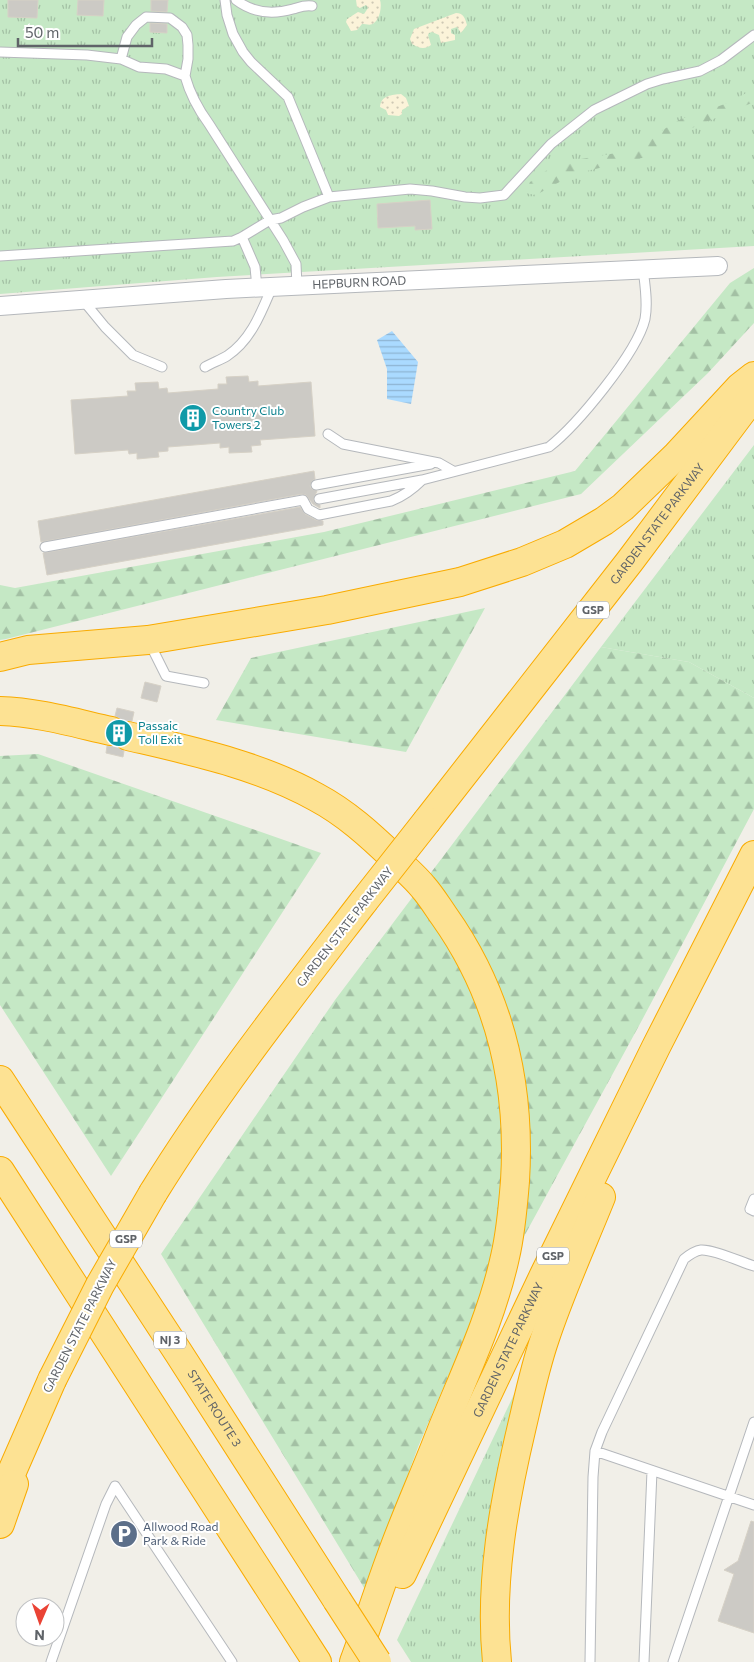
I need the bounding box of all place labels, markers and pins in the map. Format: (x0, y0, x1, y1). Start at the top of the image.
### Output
building icon: Country Club Towers 2 (178, 403, 208, 433)
place label: Country Club Towers 2 (212, 403, 284, 431)
building icon: Passaic Toll Exit (104, 718, 134, 748)
place label: Passaic Toll Exit (138, 718, 182, 746)
parking icon: Allwood Road Park & Ride (109, 1519, 139, 1549)
place label: Allwood Road Park & Ride (143, 1519, 218, 1547)

